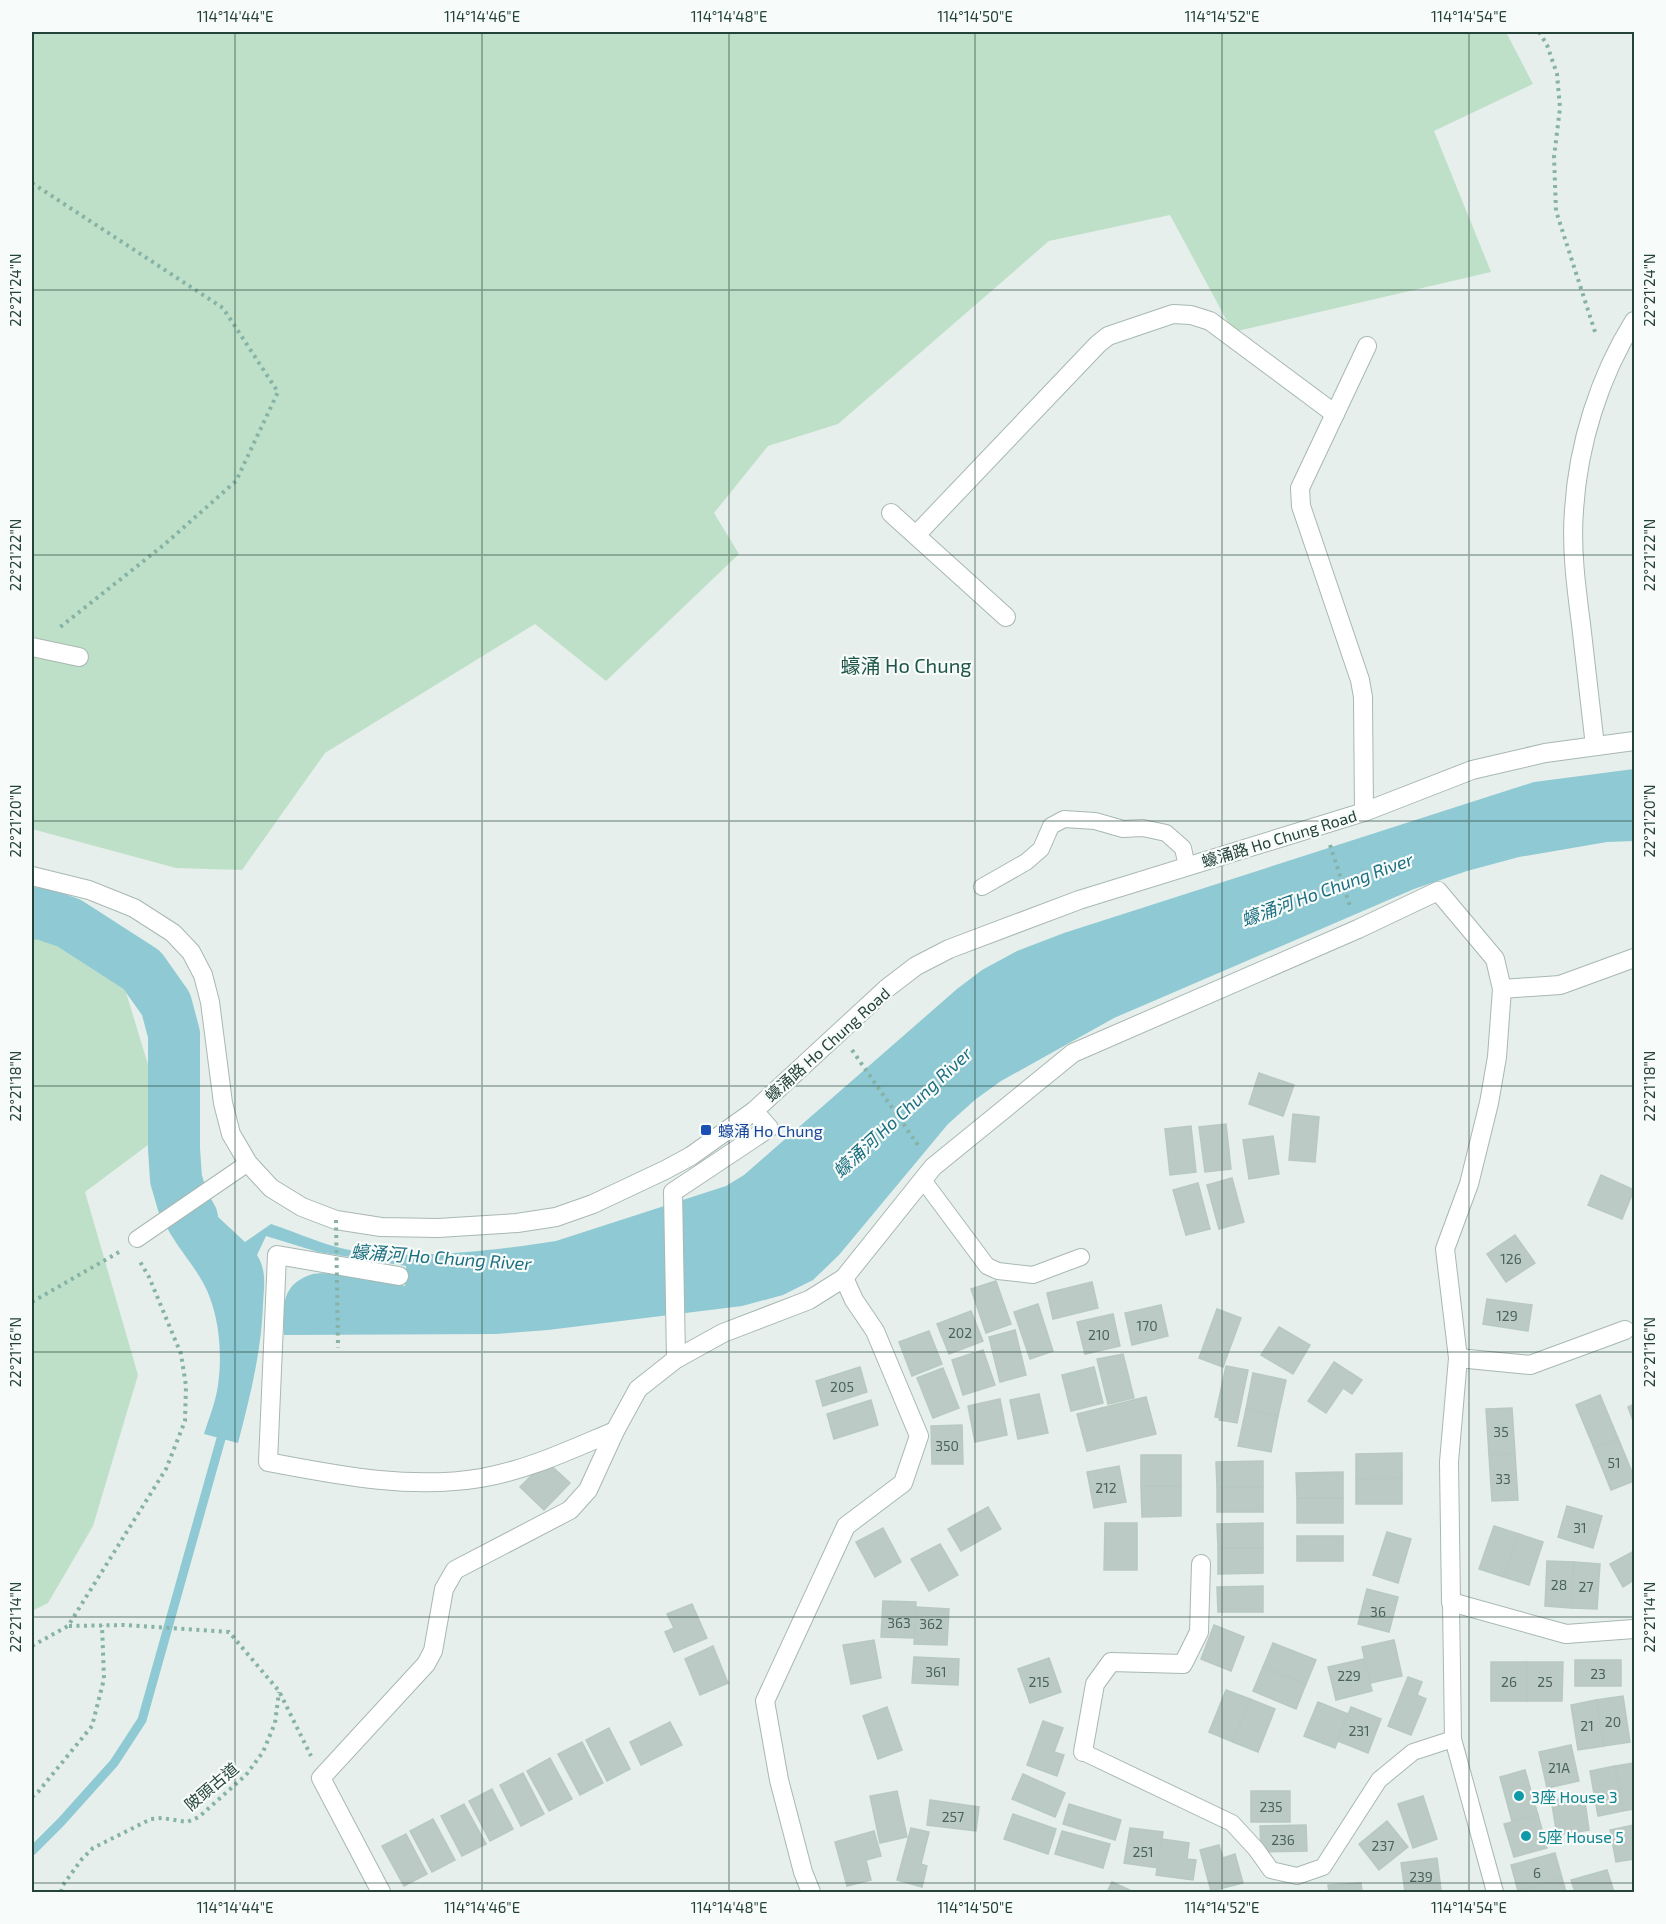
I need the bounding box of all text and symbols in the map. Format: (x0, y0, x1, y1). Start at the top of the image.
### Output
text: 114°14'44"E (197, 7, 273, 25)
text: 114°14'46"E (444, 7, 520, 25)
text: 114°14'48"E (691, 7, 767, 25)
text: 114°14'50"E (937, 7, 1013, 25)
text: 114°14'52"E (1184, 7, 1260, 25)
text: 114°14'54"E (1431, 7, 1507, 25)
text: 22°21'24"N (6, 253, 24, 327)
text: 22°21'24"N (1640, 253, 1658, 327)
text: 22°21'22"N (6, 519, 24, 591)
text: 22°21'22"N (1640, 519, 1658, 591)
district label: 蠔涌 Ho Chung (841, 653, 971, 677)
text: 22°21'20"N (6, 784, 24, 858)
text: 22°21'20"N (1640, 784, 1658, 858)
street label: 蠔涌路 Ho Chung Road (1199, 805, 1359, 871)
water label: 蠔涌河 Ho Chung River (1238, 847, 1417, 930)
street label: 蠔涌路 Ho Chung Road (761, 983, 893, 1105)
water label: 蠔涌河 Ho Chung River (828, 1041, 977, 1182)
text: 22°21'18"N (6, 1051, 24, 1121)
text: 22°21'18"N (1640, 1051, 1658, 1121)
place label: 蠔涌 Ho Chung (718, 1121, 823, 1140)
marker: 蠔涌 Ho Chung (699, 1123, 713, 1137)
water label: 蠔涌河 Ho Chung River (350, 1240, 533, 1274)
house number: 126 (1500, 1250, 1522, 1267)
house number: 129 (1496, 1307, 1518, 1324)
text: 22°21'16"N (6, 1317, 24, 1387)
house number: 170 (1136, 1317, 1158, 1334)
text: 22°21'16"N (1640, 1317, 1658, 1387)
house number: 202 (948, 1324, 972, 1341)
house number: 210 (1088, 1326, 1110, 1343)
house number: 205 (830, 1378, 854, 1395)
house number: 35 (1493, 1423, 1509, 1440)
house number: 350 (935, 1437, 959, 1454)
house number: 51 (1607, 1454, 1621, 1471)
house number: 33 (1495, 1470, 1511, 1487)
house number: 212 (1095, 1479, 1117, 1496)
house number: 31 (1573, 1519, 1587, 1536)
house number: 28 (1551, 1576, 1567, 1593)
house number: 27 (1578, 1578, 1594, 1595)
text: 22°21'14"N (6, 1582, 24, 1652)
text: 22°21'14"N (1640, 1582, 1658, 1652)
house number: 36 (1370, 1603, 1386, 1620)
house number: 363 (887, 1614, 911, 1631)
house number: 362 (919, 1615, 943, 1632)
house number: 361 (925, 1663, 947, 1680)
house number: 23 (1590, 1665, 1606, 1682)
house number: 229 (1337, 1667, 1361, 1684)
house number: 215 (1029, 1673, 1049, 1690)
house number: 26 (1501, 1673, 1517, 1690)
house number: 25 (1537, 1673, 1553, 1690)
house number: 20 (1605, 1713, 1621, 1730)
house number: 21 (1580, 1717, 1594, 1734)
house number: 231 (1348, 1722, 1370, 1739)
street label: 陂頭古道 (180, 1758, 242, 1814)
house number: 21A (1548, 1759, 1570, 1776)
place label: 3座 House 3 (1531, 1787, 1618, 1806)
marker: 3座 House 3 (1512, 1789, 1526, 1803)
house number: 235 (1259, 1798, 1283, 1815)
house number: 257 (942, 1808, 964, 1825)
place label: 5座 House 5 (1538, 1827, 1624, 1846)
marker: 5座 House 5 (1519, 1829, 1533, 1843)
house number: 236 (1271, 1831, 1295, 1848)
house number: 237 (1372, 1837, 1394, 1854)
house number: 251 (1133, 1843, 1153, 1860)
house number: 6 (1533, 1864, 1541, 1881)
house number: 239 (1409, 1868, 1433, 1885)
text: 114°14'44"E (197, 1898, 273, 1916)
text: 114°14'46"E (444, 1898, 520, 1916)
text: 114°14'48"E (691, 1898, 767, 1916)
text: 114°14'50"E (937, 1898, 1013, 1916)
text: 114°14'52"E (1184, 1898, 1260, 1916)
text: 114°14'54"E (1431, 1898, 1507, 1916)

